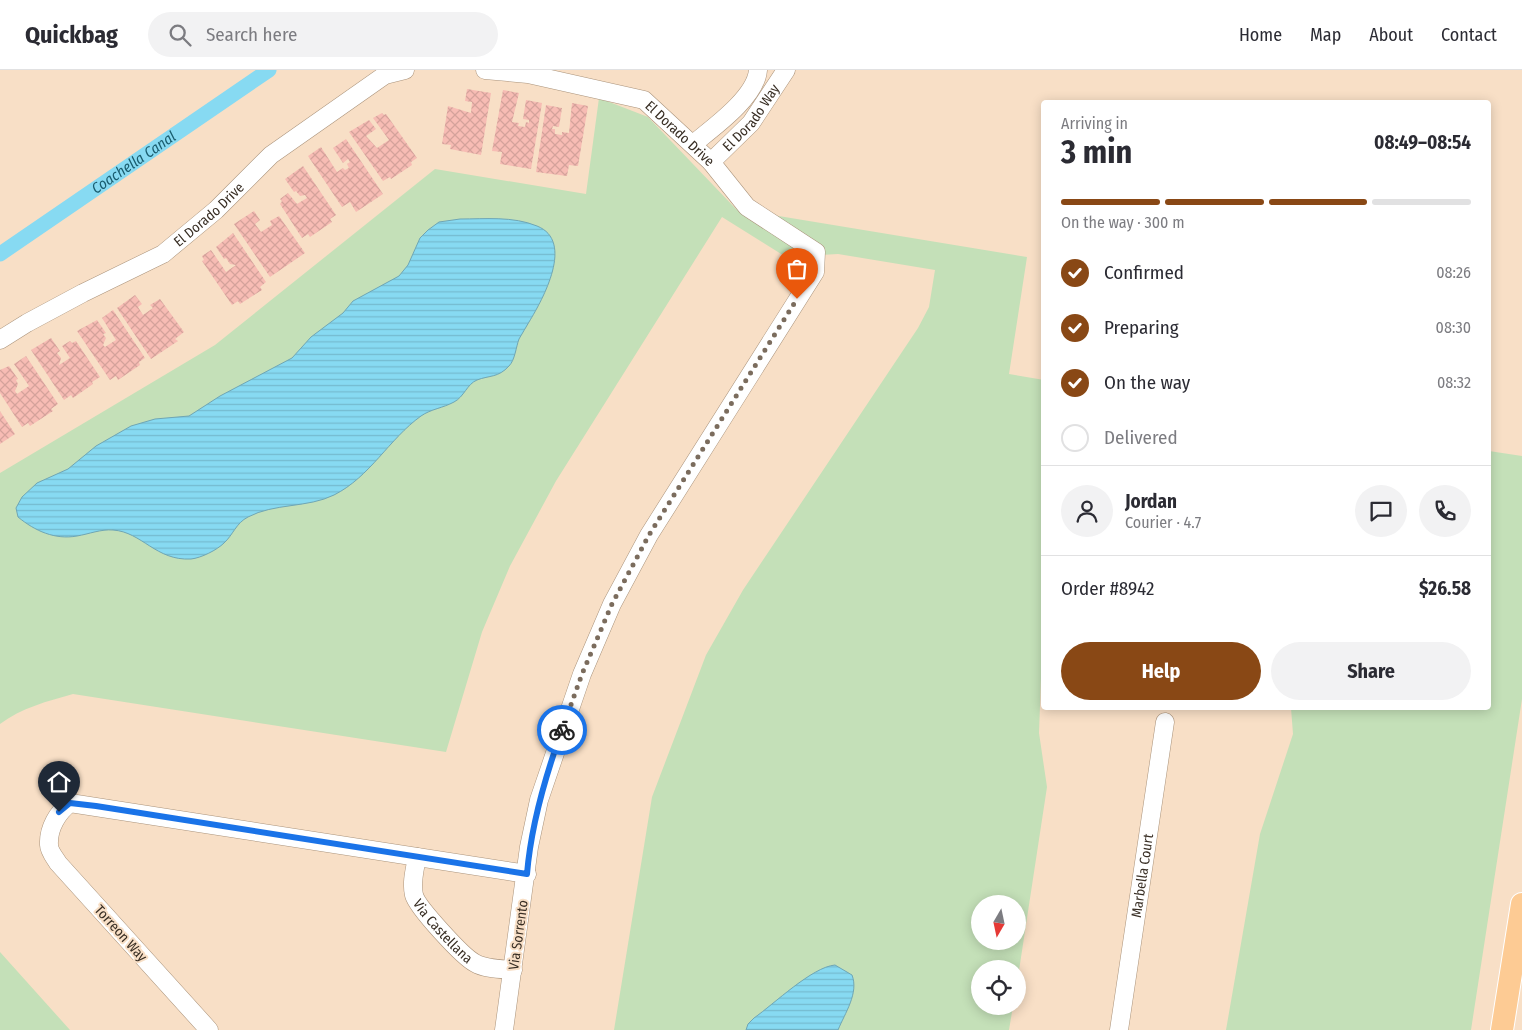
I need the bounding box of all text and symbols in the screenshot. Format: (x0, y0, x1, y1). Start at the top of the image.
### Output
search box (148, 12, 498, 57)
text: Quickbag (25, 21, 118, 49)
icon: search (166, 21, 194, 49)
text: Search here (206, 23, 297, 46)
text: Home (1239, 24, 1282, 46)
text: Map (1310, 24, 1341, 46)
text: About (1369, 24, 1413, 46)
text: Contact (1441, 24, 1497, 46)
street label: El Dorado Way (719, 81, 784, 155)
street label: El Dorado Drive (641, 97, 718, 170)
text: Arriving in (1061, 114, 1128, 133)
water label: Coachella Canal (88, 127, 179, 198)
text: 08:49–08:54 (1374, 131, 1471, 154)
text: 3 min (1061, 133, 1132, 171)
street label: El Dorado Drive (171, 179, 248, 250)
text: On the way · 300 m (1061, 213, 1184, 232)
pin (776, 248, 818, 299)
icon: bag (783, 255, 811, 283)
icon: check (1061, 259, 1089, 287)
text: Confirmed (1104, 261, 1184, 284)
text: 08:26 (1436, 263, 1471, 282)
icon: check (1061, 314, 1089, 342)
text: Preparing (1104, 316, 1179, 339)
text: 08:30 (1436, 318, 1471, 337)
icon: check (1061, 369, 1089, 397)
text: On the way (1104, 371, 1190, 394)
text: 08:32 (1437, 373, 1471, 392)
text: Delivered (1104, 426, 1178, 449)
button: person (1061, 485, 1113, 537)
button: chat (1355, 485, 1407, 537)
button: phone (1419, 485, 1471, 537)
text: Jordan (1125, 490, 1177, 513)
text: Courier · 4.7 (1125, 513, 1201, 532)
text: Order #8942 (1061, 577, 1154, 600)
text: $26.58 (1419, 577, 1471, 600)
button: Help (1061, 642, 1261, 700)
button: Share (1271, 642, 1471, 700)
courier (537, 705, 587, 755)
icon: bike (548, 716, 576, 744)
pin (38, 761, 80, 812)
icon: home (45, 768, 73, 796)
street label: Marbella Court (1128, 832, 1157, 919)
north arrow (971, 895, 1026, 950)
map controls (971, 895, 1026, 1015)
street label: Via Castellana (409, 896, 476, 967)
street label: Via Sorrento (505, 899, 532, 971)
street label: Torreon Way (91, 901, 151, 966)
button: locate (971, 960, 1026, 1015)

